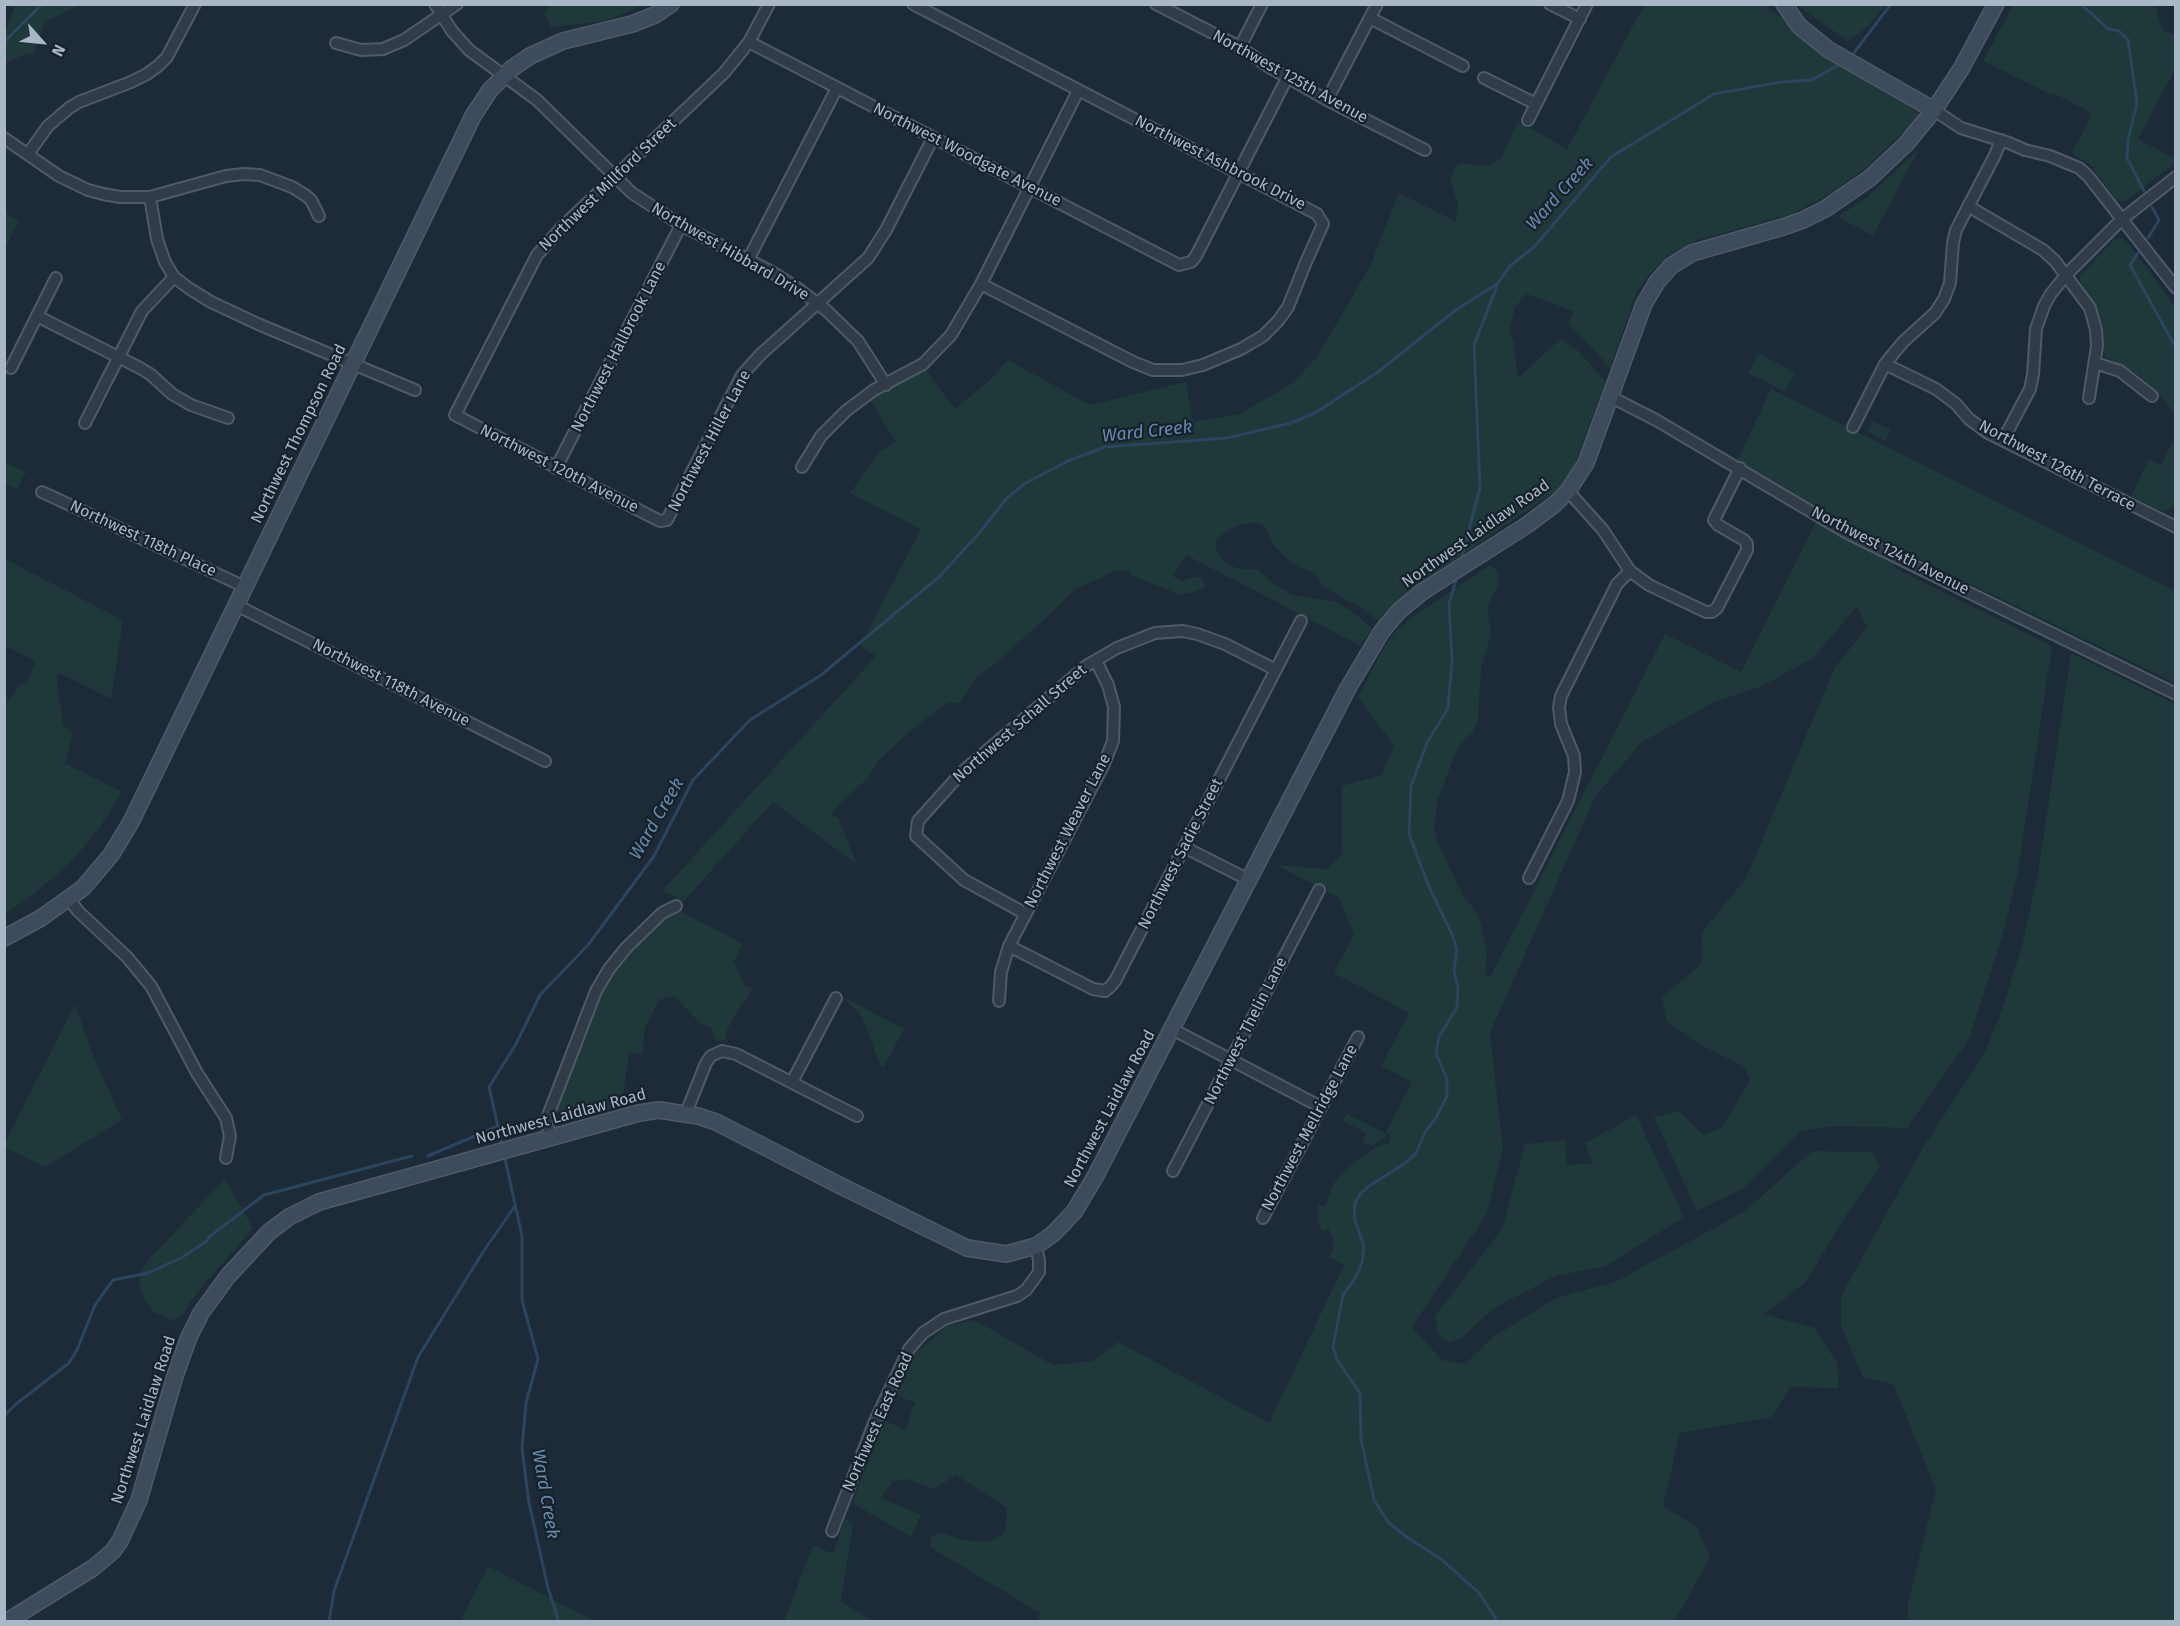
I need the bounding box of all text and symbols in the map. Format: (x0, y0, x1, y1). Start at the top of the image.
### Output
north arrow (12, 12, 72, 72)
street label: Northwest 125th Avenue (1209, 26, 1371, 128)
text: N (48, 41, 69, 59)
street label: Northwest Woodgate Avenue (870, 99, 1064, 211)
street label: Northwest Ashbrook Drive (1131, 112, 1309, 214)
street label: Northwest Millford Street (535, 115, 681, 255)
water label: Ward Creek (1522, 153, 1598, 235)
street label: Northwest Hibbard Drive (648, 199, 812, 305)
street label: Northwest Hallbrook Lane (568, 258, 670, 436)
street label: Northwest Thompson Road (247, 341, 351, 527)
street label: Northwest Hiller Lane (665, 367, 755, 515)
water label: Ward Creek (1101, 417, 1193, 447)
street label: Northwest 126th Terrace (1975, 417, 2139, 515)
street label: Northwest 120th Avenue (476, 421, 642, 517)
street label: Northwest Laidlaw Road (1399, 476, 1553, 592)
street label: Northwest 118th Place (67, 497, 219, 581)
street label: Northwest 124th Avenue (1808, 503, 1972, 599)
street label: Northwest 118th Avenue (309, 635, 473, 731)
street label: Northwest Schall Street (949, 661, 1091, 787)
street label: Northwest Weaver Lane (1021, 750, 1115, 912)
water label: Ward Creek (625, 774, 689, 864)
street label: Northwest Sadie Street (1135, 775, 1227, 933)
street label: Northwest Thelin Lane (1200, 954, 1292, 1108)
street label: Northwest Laidlaw Road (1060, 1027, 1160, 1191)
street label: Northwest Mellridge Lane (1258, 1042, 1362, 1214)
street label: Northwest Laidlaw Road (474, 1085, 648, 1149)
street label: Northwest Laidlaw Road (108, 1333, 180, 1507)
street label: Northwest East Road (839, 1349, 917, 1495)
water label: Ward Creek (526, 1447, 564, 1541)

